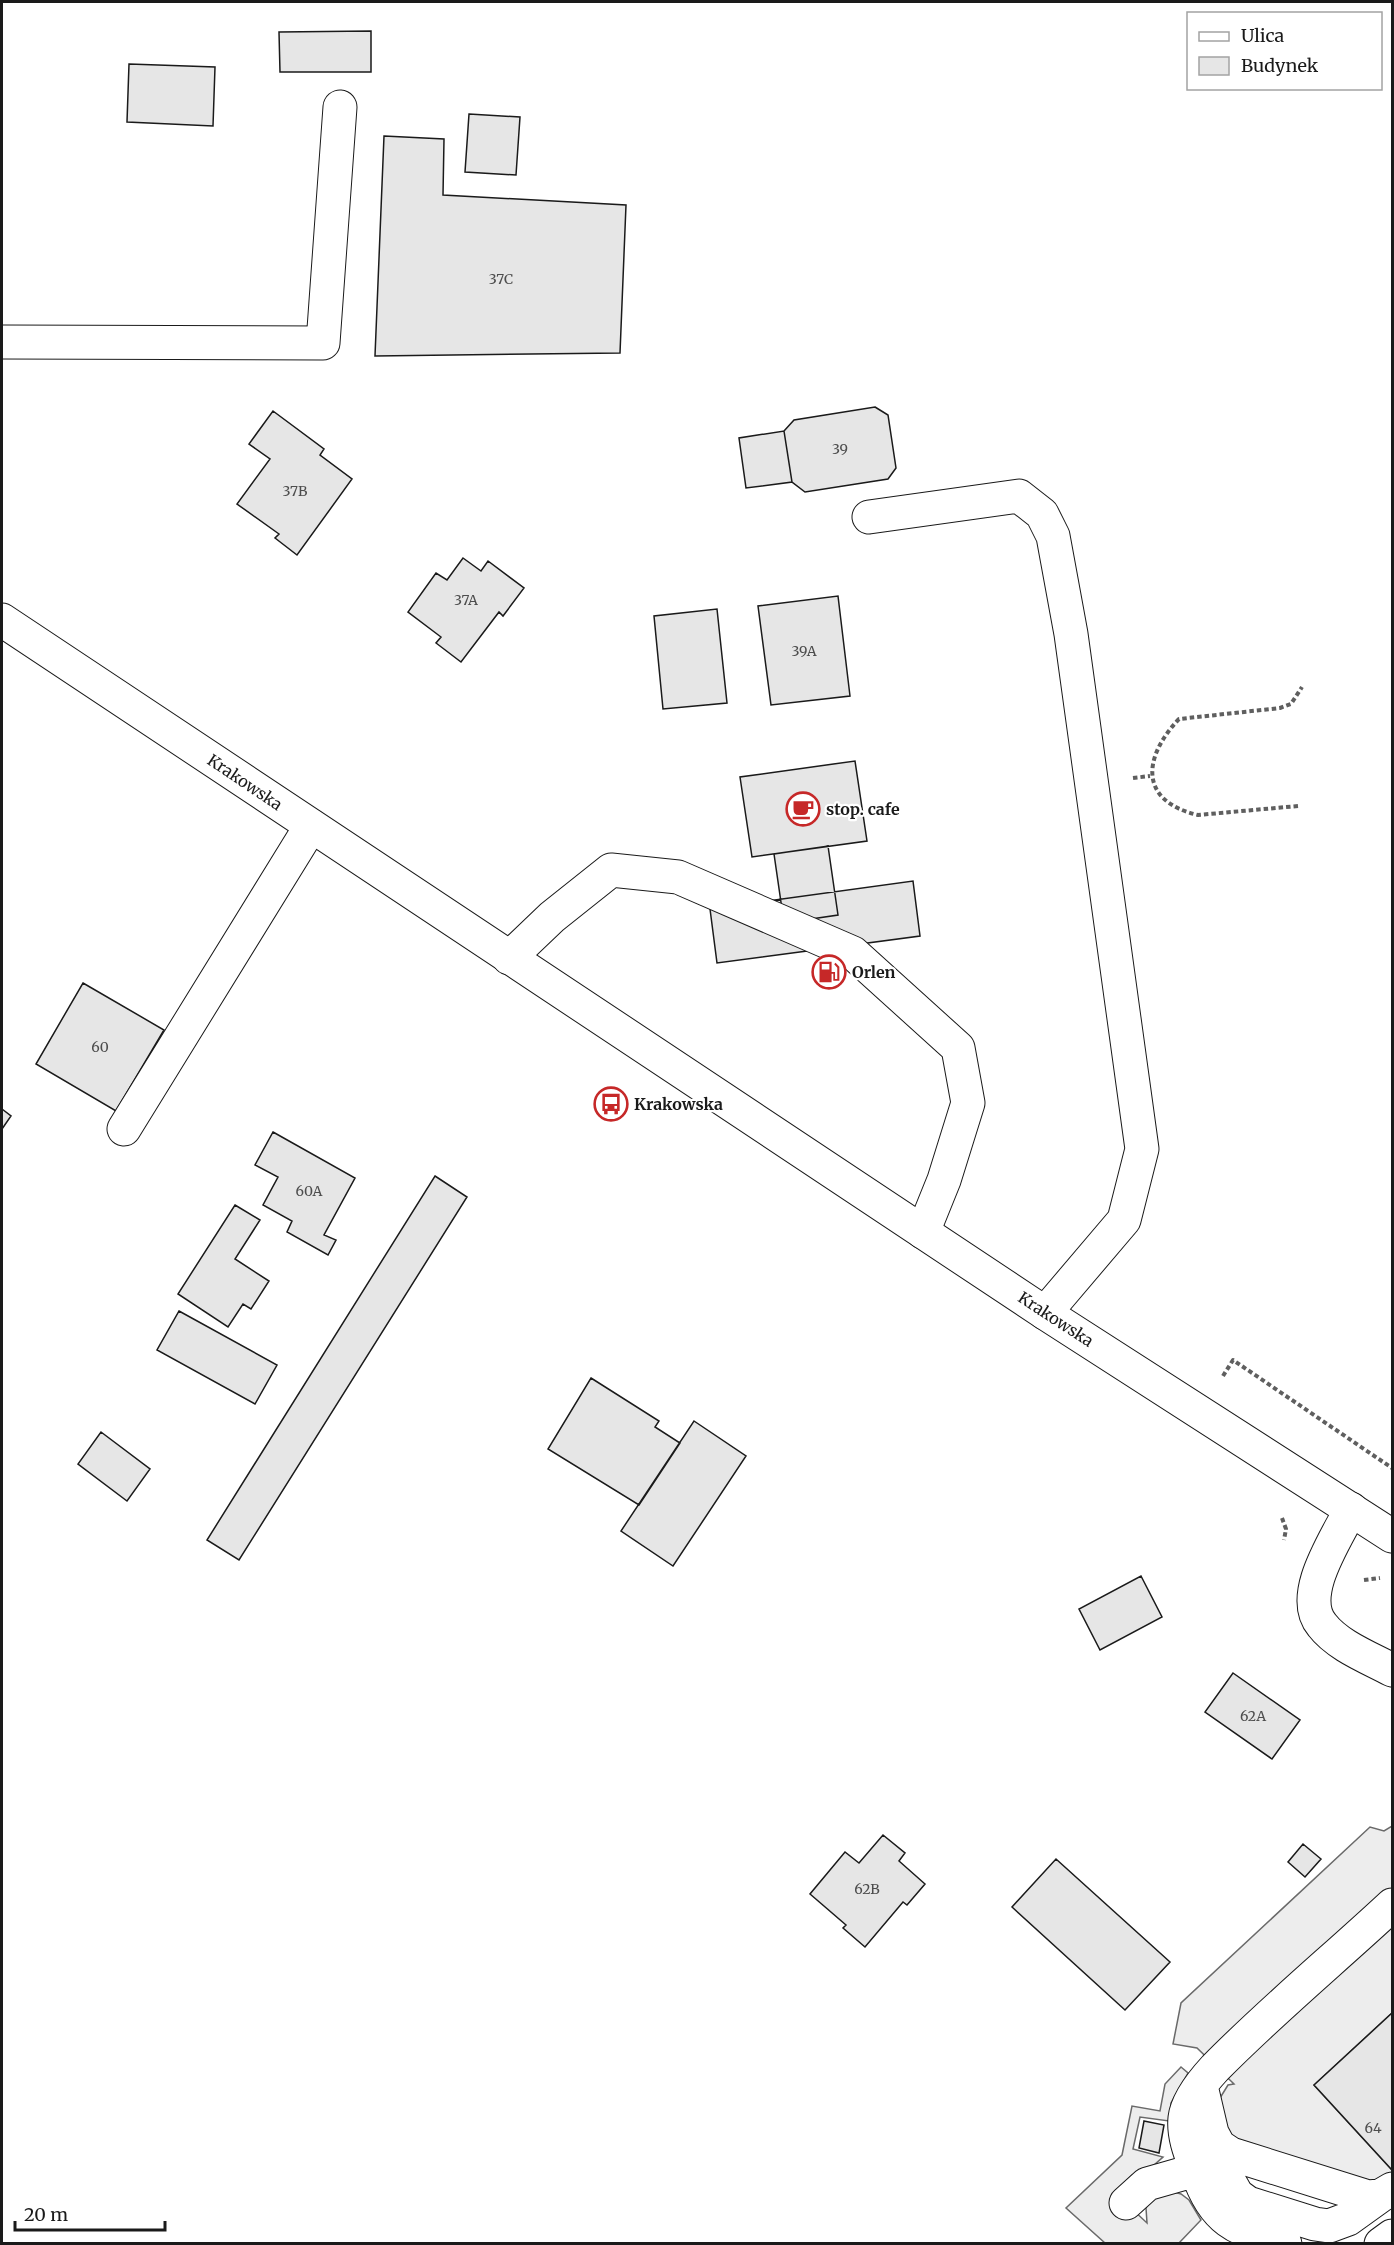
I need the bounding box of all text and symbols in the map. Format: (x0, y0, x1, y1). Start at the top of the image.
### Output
legend (1187, 12, 1382, 90)
text: Ulica (1241, 24, 1285, 47)
text: Budynek (1241, 54, 1319, 77)
house number: 37C (489, 270, 513, 288)
house number: 39 (832, 440, 848, 458)
house number: 37B (283, 482, 307, 500)
house number: 37A (454, 591, 478, 609)
house number: 39A (791, 642, 817, 660)
street label: Krakowska (204, 750, 287, 815)
cafe icon: stop. cafe (785, 791, 821, 827)
place label: stop. cafe (826, 799, 900, 819)
fuel station icon: Orlen (811, 954, 847, 990)
place label: Orlen (852, 962, 896, 982)
house number: 60 (91, 1038, 109, 1056)
bus stop icon: Krakowska (593, 1086, 629, 1122)
place label: Krakowska (634, 1094, 723, 1114)
house number: 60A (296, 1182, 323, 1200)
street label: Krakowska (1014, 1287, 1098, 1351)
house number: 62A (1240, 1707, 1266, 1725)
house number: 62B (854, 1880, 880, 1898)
house number: 64 (1364, 2119, 1382, 2137)
scale bar (15, 2194, 165, 2232)
text: 20 m (24, 2203, 68, 2226)

